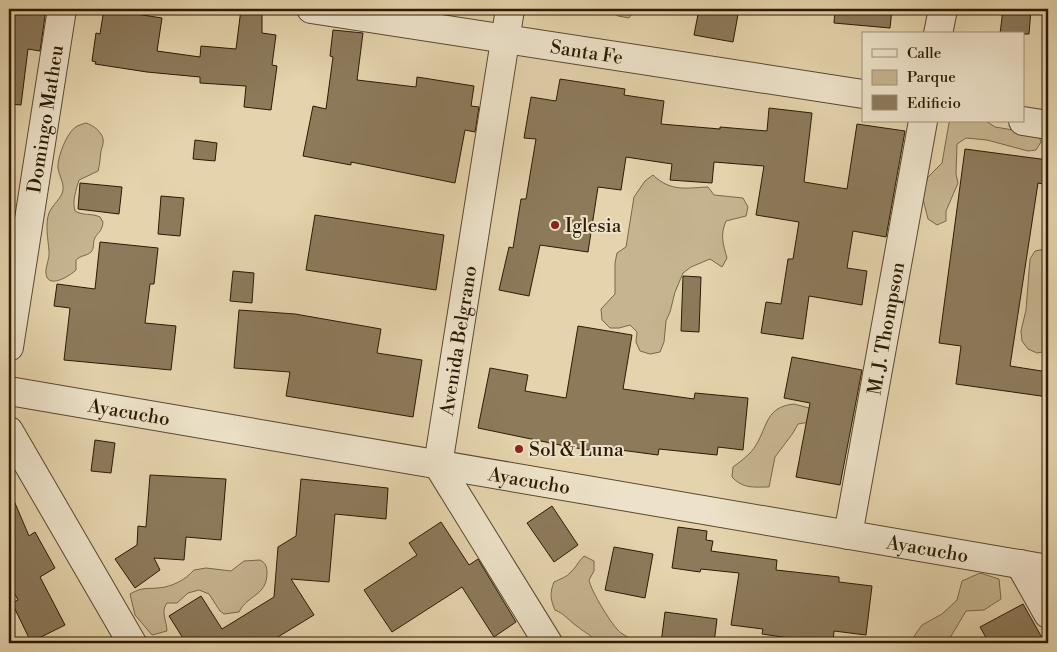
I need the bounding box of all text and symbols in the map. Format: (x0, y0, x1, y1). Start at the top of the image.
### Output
legend (862, 32, 1024, 122)
street label: Santa Fe (549, 35, 625, 70)
street label: Domingo Matheu (22, 43, 69, 195)
text: Calle (907, 44, 941, 63)
text: Parque (907, 68, 956, 87)
text: Edificio (907, 94, 961, 113)
place label: Iglesia (565, 214, 622, 238)
marker: Iglesia (549, 219, 561, 231)
street label: M. J. Thompson (863, 260, 910, 397)
street label: Avenida Belgrano (435, 264, 482, 418)
street label: Ayacucho (85, 394, 172, 431)
place label: Sol & Luna (529, 438, 624, 462)
marker: Sol & Luna (513, 443, 525, 455)
street label: Ayacucho (485, 462, 572, 500)
street label: Ayacucho (884, 530, 970, 568)

